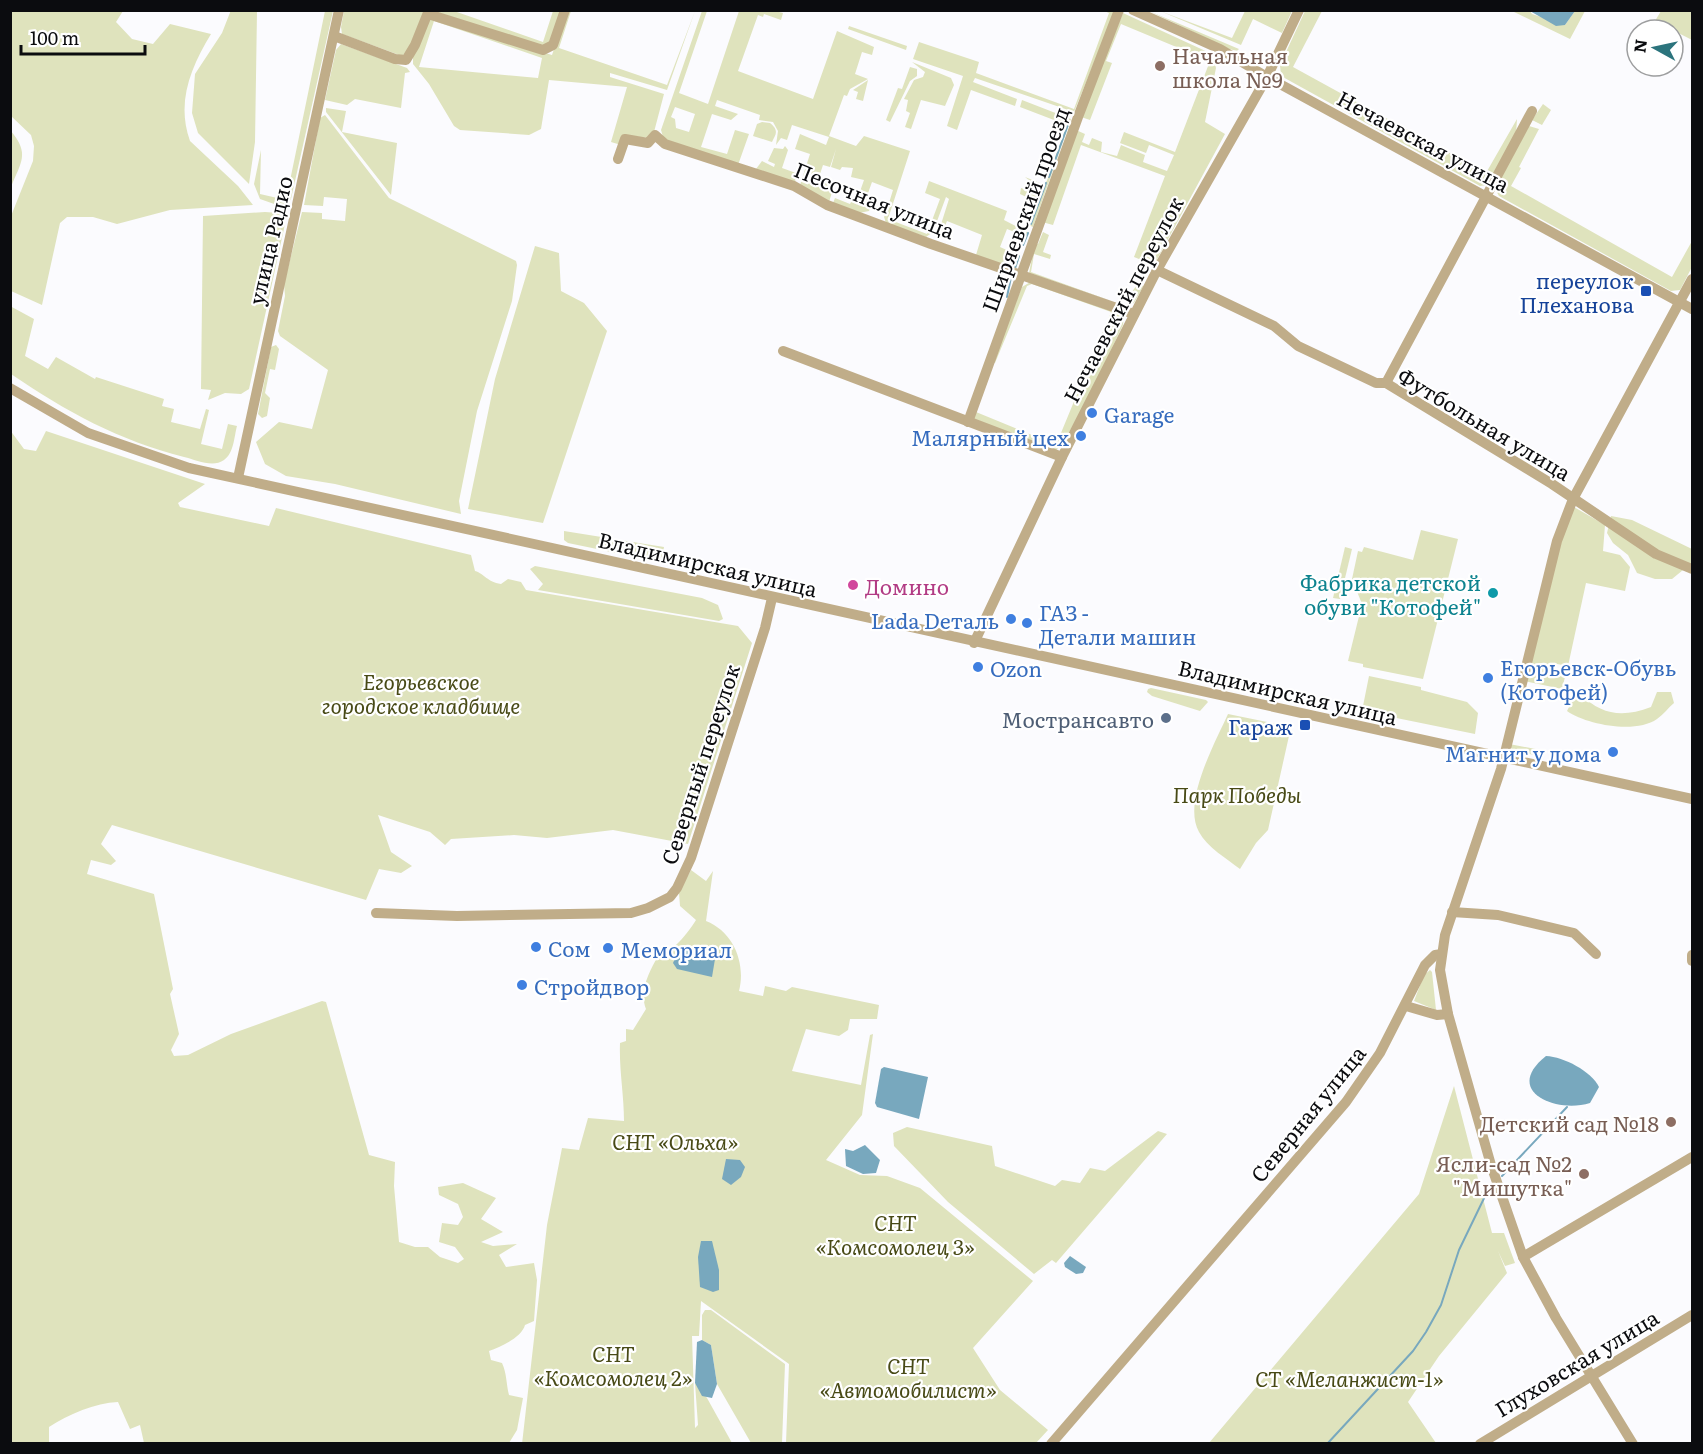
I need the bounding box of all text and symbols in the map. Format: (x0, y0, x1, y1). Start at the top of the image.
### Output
scale bar (21, 18, 146, 56)
north arrow (1625, 18, 1685, 78)
text: 100 m (30, 24, 79, 51)
text: N (1626, 37, 1652, 54)
place label: Начальная школа №9 (1172, 39, 1288, 94)
marker: Начальная школа №9 (1153, 59, 1167, 73)
street label: Нечаевская улица (1332, 81, 1516, 199)
street label: Ширяевский проезд (973, 102, 1075, 316)
street label: Песочная улица (790, 153, 961, 246)
street label: улица Радио (239, 172, 299, 308)
street label: Нечаевский переулок (1054, 190, 1190, 408)
place label: переулок Плеханова (1519, 264, 1635, 319)
marker: переулок Плеханова (1639, 284, 1653, 298)
street label: Футбольная улица (1393, 359, 1578, 487)
place label: Garage (1104, 398, 1174, 429)
marker: Garage (1085, 406, 1099, 420)
place label: Малярный цех (911, 421, 1069, 452)
marker: Малярный цех (1074, 429, 1088, 443)
street label: Владимирская улица (595, 523, 821, 603)
place label: Фабрика детской обуви "Котофей" (1300, 566, 1481, 621)
place label: Домино (865, 570, 949, 601)
marker: Домино (846, 578, 860, 592)
marker: Фабрика детской обуви "Котофей" (1486, 586, 1500, 600)
place label: ГАЗ - Детали машин (1039, 596, 1196, 651)
place label: Lada Dеталь (871, 604, 999, 635)
marker: Lada Dеталь (1004, 612, 1018, 626)
marker: ГАЗ - Детали машин (1020, 616, 1034, 630)
street label: Владимирская улица (1175, 651, 1401, 731)
place label: Егорьевск-Обувь (Котофей) (1500, 651, 1676, 706)
place label: Ozon (990, 652, 1042, 683)
street label: Северный переулок (652, 659, 746, 868)
marker: Ozon (971, 660, 985, 674)
park label: Егорьевское городское кладбище (322, 665, 520, 720)
marker: Егорьевск-Обувь (Котофей) (1481, 671, 1495, 685)
place label: Мострансавто (1001, 703, 1154, 734)
place label: Гараж (1228, 710, 1293, 741)
marker: Мострансавто (1159, 711, 1173, 725)
marker: Гараж (1298, 718, 1312, 732)
place label: Магнит у дома (1445, 737, 1602, 768)
marker: Магнит у дома (1606, 745, 1620, 759)
park label: Парк Победы (1173, 778, 1302, 809)
place label: Сом (548, 932, 591, 963)
place label: Мемориал (620, 933, 732, 964)
marker: Сом (529, 940, 543, 954)
marker: Мемориал (601, 941, 615, 955)
place label: Стройдвор (534, 970, 649, 1001)
marker: Стройдвор (515, 978, 529, 992)
street label: Северная улица (1242, 1038, 1372, 1188)
place label: Детский сад №18 (1480, 1107, 1659, 1138)
marker: Детский сад №18 (1664, 1115, 1678, 1129)
park label: СНТ «Ольха» (612, 1125, 738, 1156)
place label: Ясли-сад №2 "Мишутка" (1436, 1147, 1572, 1202)
marker: Ясли-сад №2 "Мишутка" (1577, 1167, 1591, 1181)
park label: СНТ «Комсомолец 3» (816, 1206, 975, 1261)
street label: Глуховская улица (1488, 1300, 1664, 1423)
park label: СНТ «Комсомолец 2» (534, 1337, 693, 1392)
park label: СНТ «Автомобилист» (820, 1349, 997, 1404)
park label: СТ «Меланжист-1» (1255, 1362, 1443, 1393)

